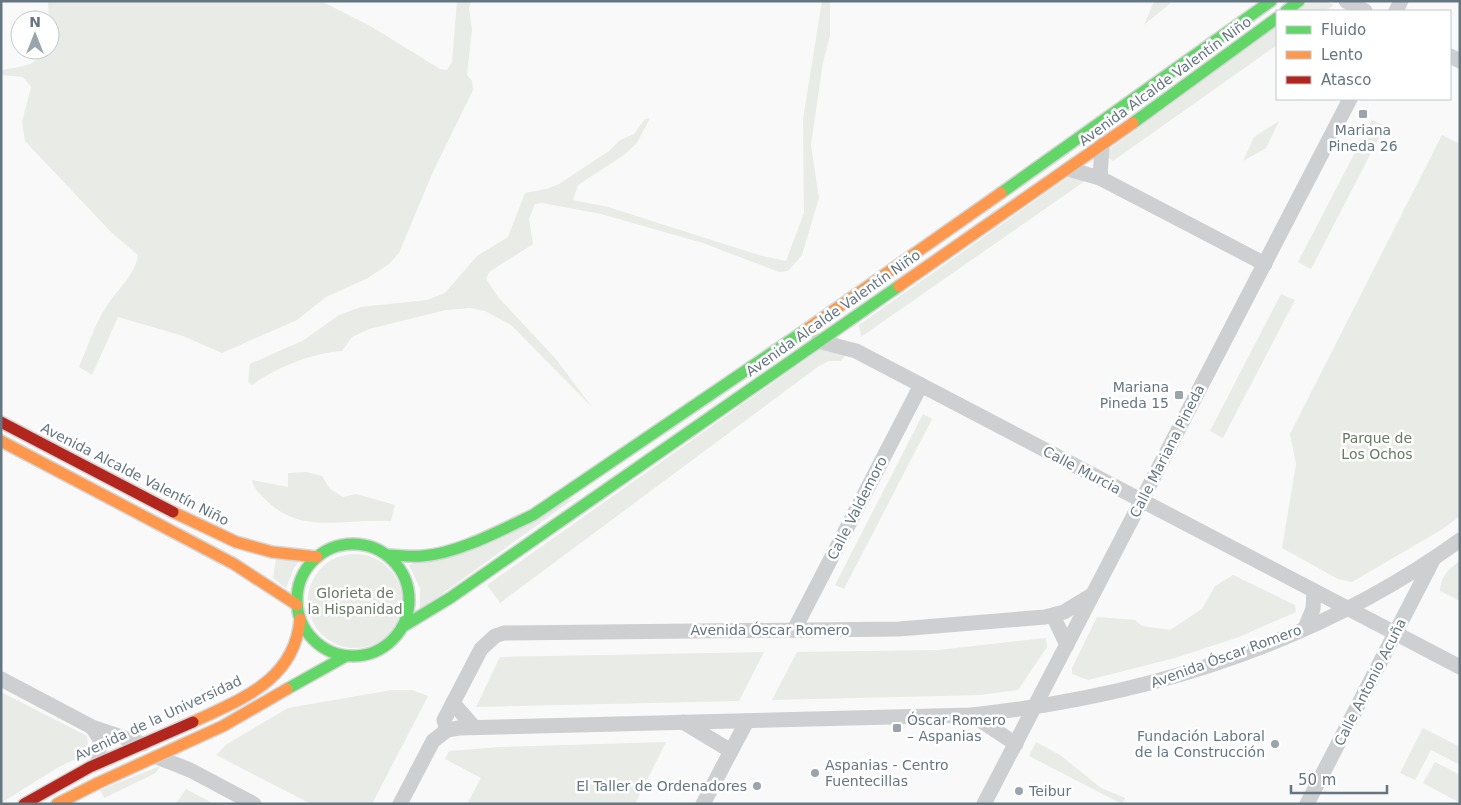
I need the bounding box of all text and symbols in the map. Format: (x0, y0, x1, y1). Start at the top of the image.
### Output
north arrow (10, 10, 60, 60)
legend (1276, 10, 1451, 100)
street label: Avenida Alcalde Valentín Niño (1076, 13, 1254, 149)
text: N (29, 14, 41, 30)
text: Fluido (1321, 21, 1366, 39)
text: Lento (1321, 46, 1363, 64)
text: Atasco (1321, 71, 1371, 89)
marker: Mariana Pineda 26 (1357, 108, 1369, 120)
place label: Mariana Pineda 26 (1328, 122, 1398, 154)
street label: Avenida Alcalde Valentín Niño (743, 247, 923, 379)
place label: Mariana Pineda 15 (1100, 379, 1169, 411)
street label: Calle Mariana Pineda (1127, 382, 1207, 520)
marker: Mariana Pineda 15 (1173, 389, 1185, 401)
street label: Avenida Alcalde Valentín Niño (38, 419, 232, 529)
park label: Parque de Los Ochos (1341, 430, 1413, 462)
street label: Calle Murcia (1040, 443, 1124, 497)
street label: Calle Valdemoro (824, 454, 890, 562)
park label: Glorieta de la Hispanidad (307, 585, 403, 617)
street label: Calle Antonio Acuña (1331, 616, 1409, 748)
street label: Avenida Óscar Romero (1148, 620, 1303, 691)
street label: Avenida Óscar Romero (690, 621, 850, 638)
street label: Avenida de la Universidad (72, 672, 244, 764)
place label: Óscar Romero – Aspanias (907, 711, 1006, 744)
marker: Óscar Romero – Aspanias (891, 722, 903, 734)
place label: Fundación Laboral de la Construcción (1135, 728, 1265, 760)
marker: Fundación Laboral de la Construcción (1269, 738, 1281, 750)
place label: Aspanias - Centro Fuentecillas (825, 757, 949, 789)
scale bar (1291, 762, 1387, 794)
marker: Aspanias - Centro Fuentecillas (809, 767, 821, 779)
text: 50 m (1298, 771, 1336, 789)
place label: El Taller de Ordenadores (576, 778, 747, 794)
marker: El Taller de Ordenadores (751, 780, 763, 792)
place label: Teibur (1028, 783, 1071, 799)
marker: Teibur (1013, 785, 1025, 797)

